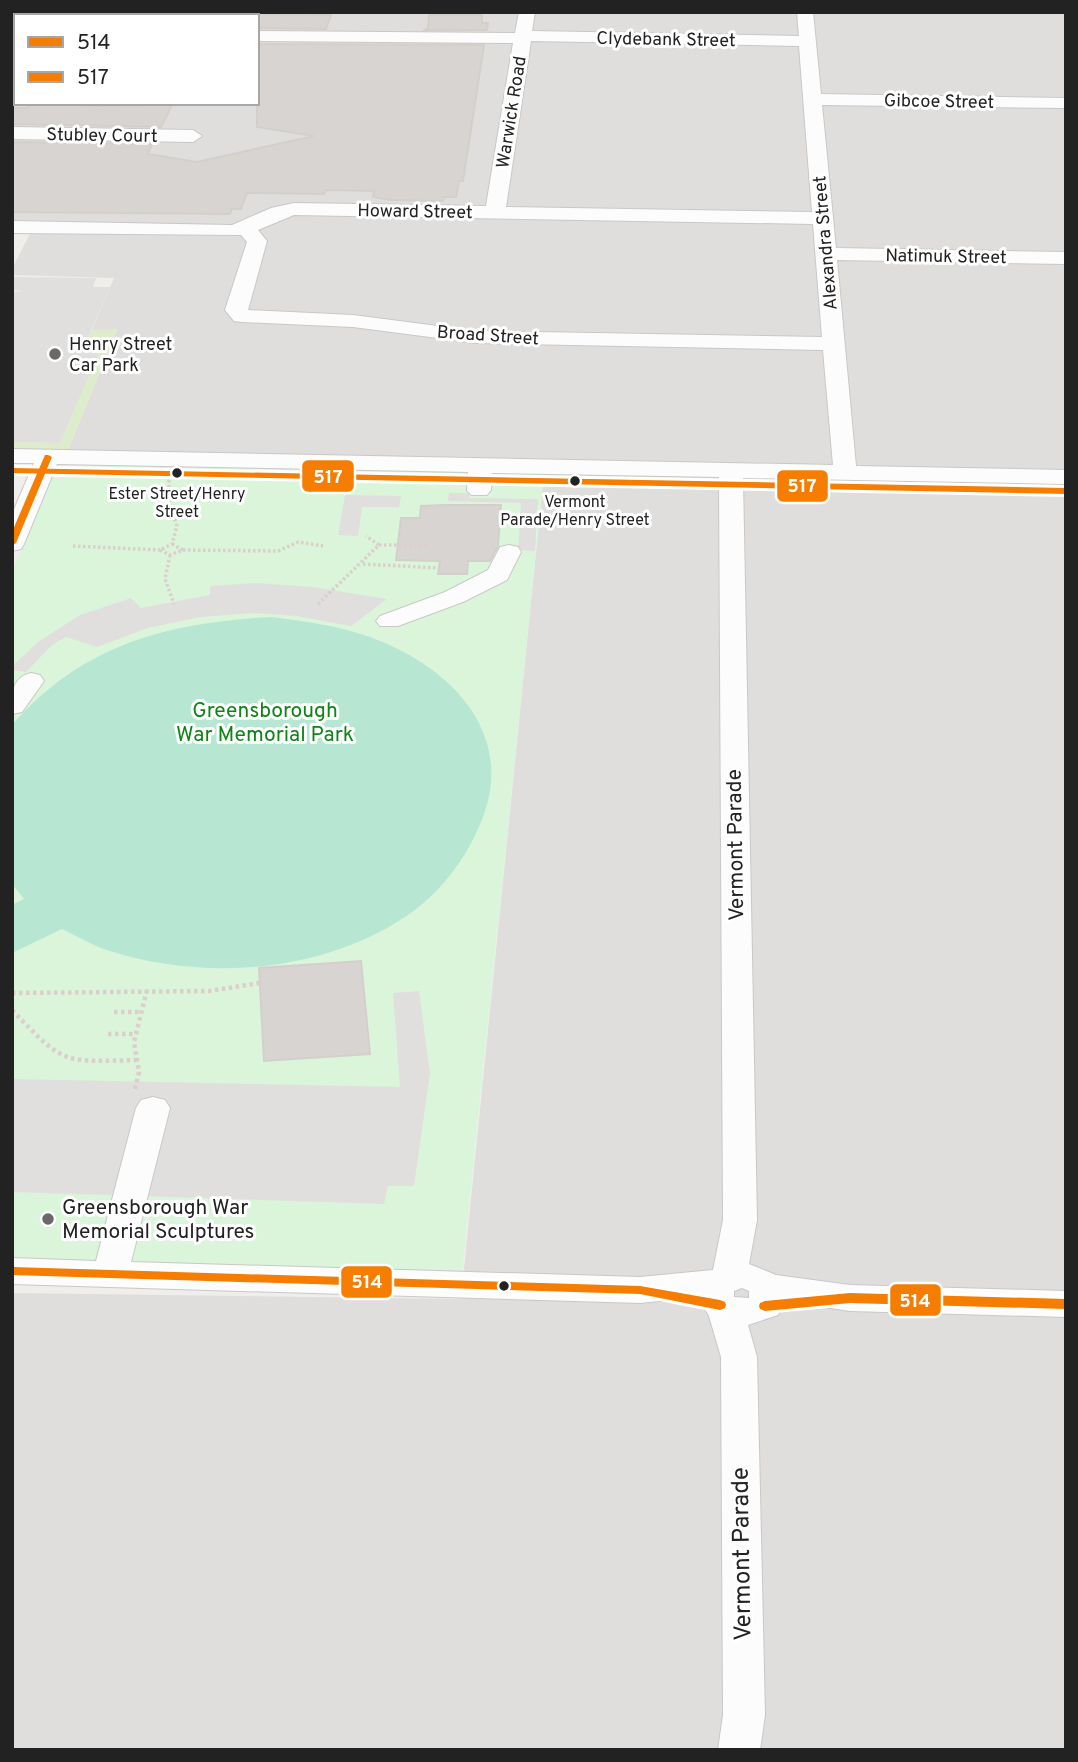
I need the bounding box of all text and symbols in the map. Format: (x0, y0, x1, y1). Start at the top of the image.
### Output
legend (14, 14, 259, 105)
street label: Clydebank Street (596, 28, 736, 53)
text: 514 (77, 30, 111, 57)
street label: Warwick Road (492, 54, 533, 170)
text: 517 (77, 65, 109, 92)
street label: Gibcoe Street (884, 90, 994, 115)
street label: Stubley Court (46, 124, 158, 149)
street label: Alexandra Street (809, 175, 844, 311)
street label: Howard Street (357, 200, 473, 225)
street label: Natimuk Street (885, 245, 1007, 270)
street label: Broad Street (436, 321, 540, 352)
place label: Henry Street Car Park (69, 334, 172, 378)
marker: Henry Street Car Park (47, 346, 63, 362)
line badge: 517 (301, 459, 355, 493)
marker: Ester Street/Henry Street (170, 466, 184, 480)
text: 517 (313, 466, 343, 490)
line badge: 517 (776, 469, 829, 503)
marker: Vermont Parade/Henry Street (568, 474, 582, 488)
text: 517 (787, 475, 817, 499)
place label: Ester Street/Henry Street (108, 485, 246, 523)
place label: Vermont Parade/Henry Street (500, 493, 650, 531)
park label: Greensborough War Memorial Park (176, 698, 354, 749)
street label: Vermont Parade (722, 769, 751, 921)
place label: Greensborough War Memorial Sculptures (62, 1195, 254, 1246)
marker: Greensborough War Memorial Sculptures (40, 1211, 56, 1227)
line badge: 514 (340, 1265, 393, 1299)
text: 514 (351, 1271, 383, 1295)
unlabelled marker (497, 1279, 511, 1293)
line badge: 514 (889, 1283, 942, 1317)
text: 514 (899, 1290, 931, 1314)
street label: Vermont Parade (726, 1467, 760, 1641)

